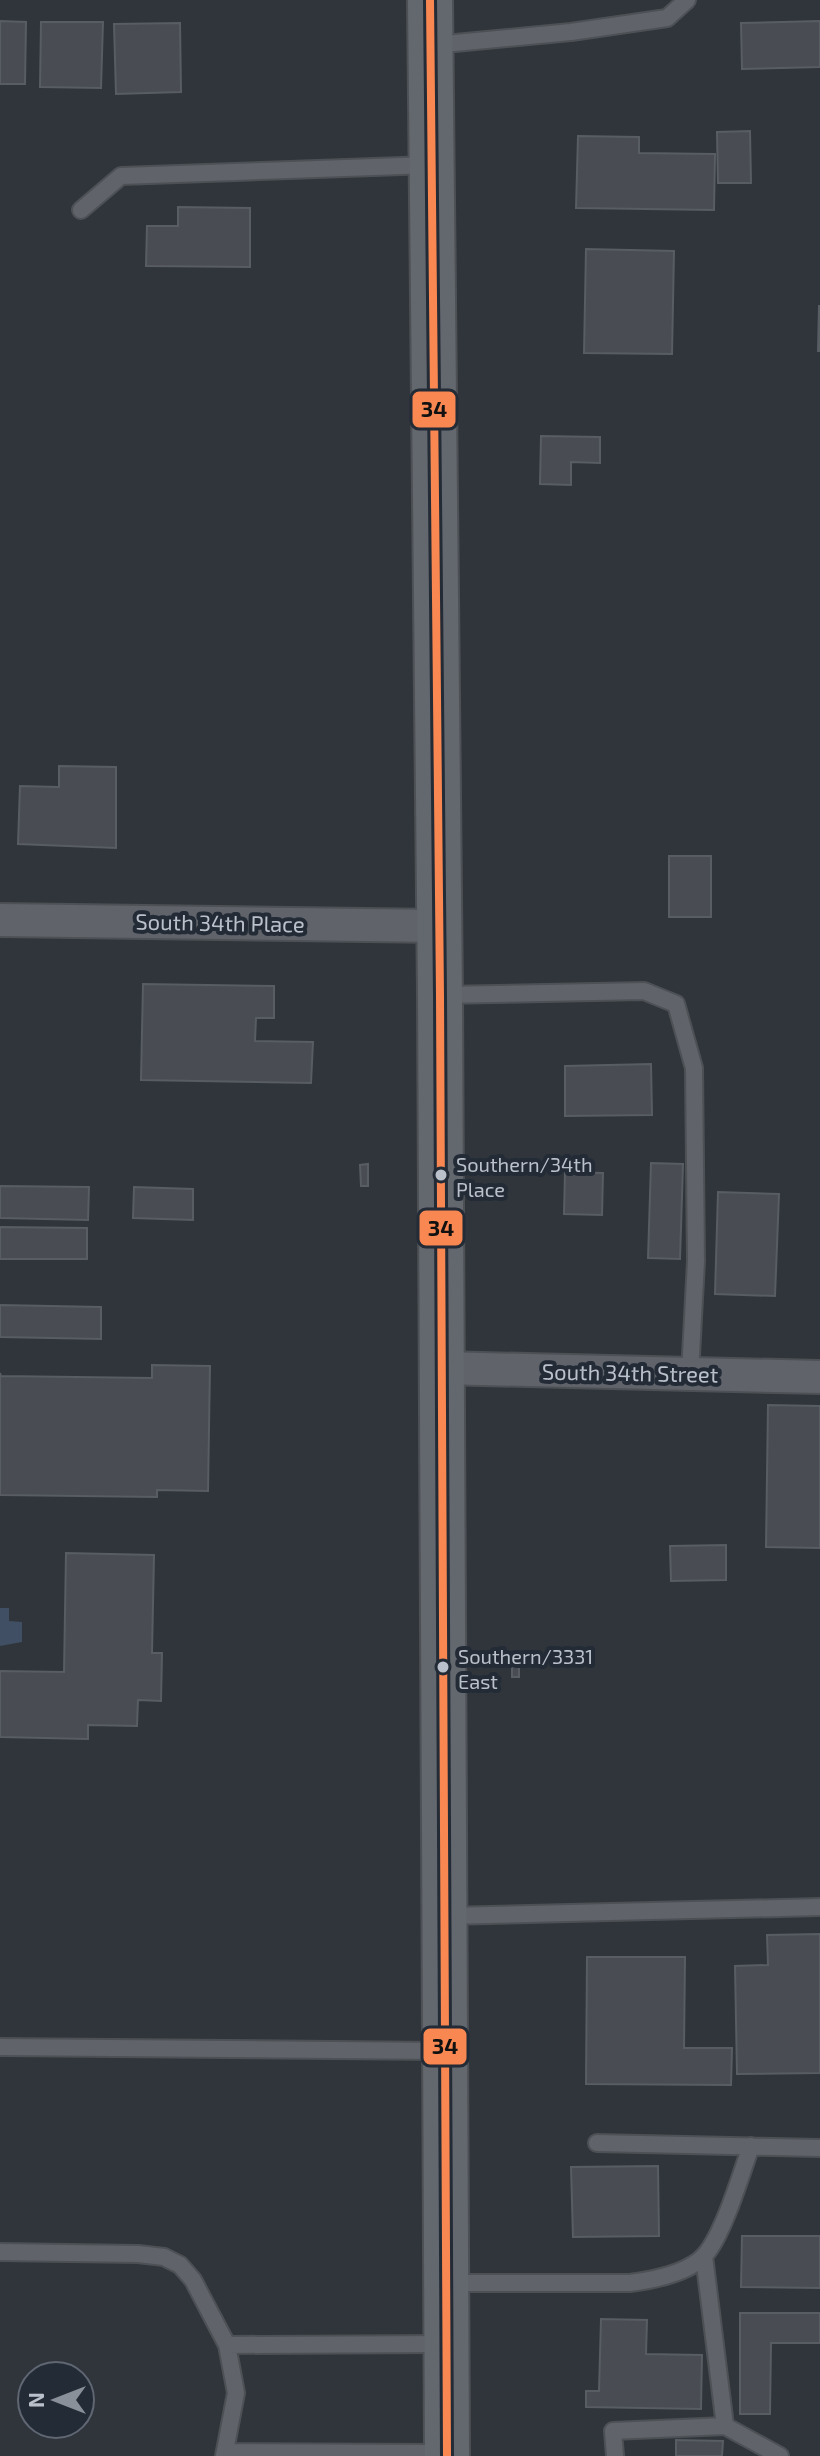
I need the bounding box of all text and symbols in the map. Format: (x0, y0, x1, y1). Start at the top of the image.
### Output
line badge: 34 (411, 390, 457, 429)
text: 34 (421, 395, 447, 421)
street label: South 34th Place (135, 908, 305, 936)
place label: Southern/34th Place (456, 1152, 593, 1201)
marker: Southern/34th Place (433, 1167, 449, 1183)
line badge: 34 (418, 1209, 464, 1247)
text: 34 (428, 1214, 454, 1240)
street label: South 34th Street (542, 1357, 718, 1387)
place label: Southern/3331 East (458, 1644, 593, 1693)
marker: Southern/3331 East (435, 1659, 451, 1675)
line badge: 34 (422, 2027, 468, 2066)
text: 34 (432, 2032, 458, 2058)
north arrow (16, 2360, 96, 2440)
text: N (22, 2392, 48, 2408)

